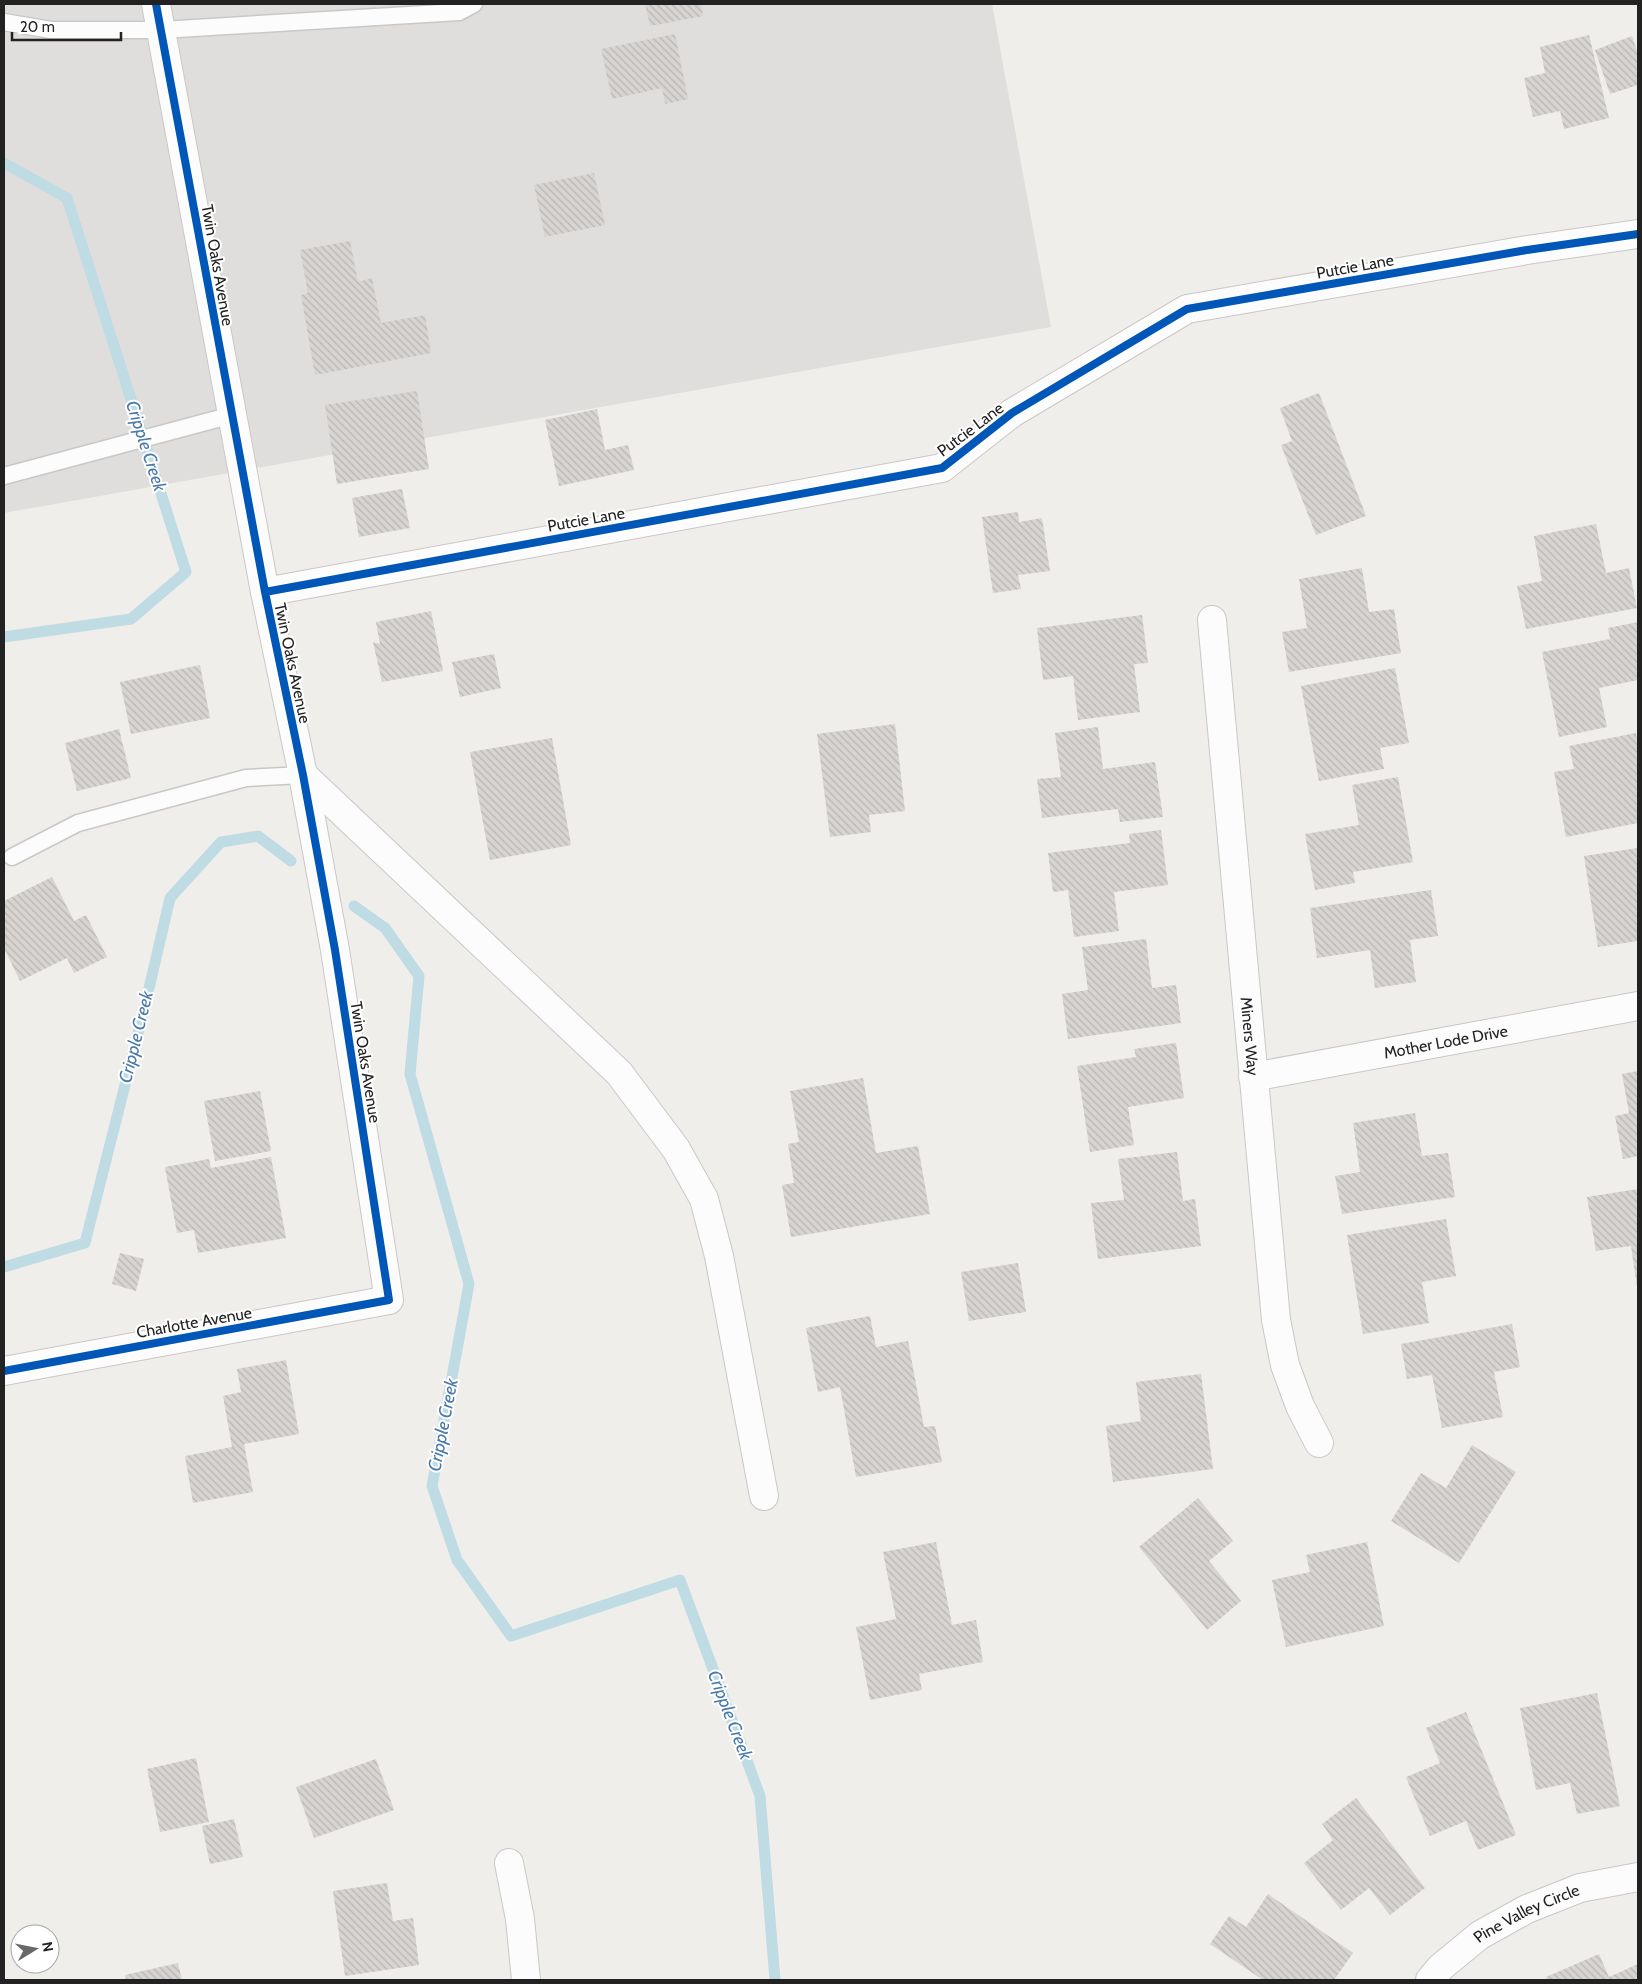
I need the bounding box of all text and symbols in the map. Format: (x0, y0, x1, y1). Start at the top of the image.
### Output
scale bar (12, 10, 121, 42)
text: 20 m (20, 18, 55, 36)
street label: Twin Oaks Avenue (197, 203, 238, 327)
street label: Putcie Lane (1315, 250, 1395, 283)
water label: Cripple Creek (121, 398, 171, 495)
street label: Putcie Lane (933, 398, 1007, 460)
street label: Putcie Lane (546, 503, 626, 536)
street label: Twin Oaks Avenue (270, 601, 315, 725)
water label: Cripple Creek (114, 987, 158, 1085)
street label: Miners Way (1237, 996, 1263, 1076)
street label: Twin Oaks Avenue (347, 1000, 385, 1124)
street label: Mother Lode Drive (1382, 1021, 1509, 1063)
street label: Charlotte Avenue (135, 1303, 253, 1342)
water label: Cripple Creek (423, 1375, 463, 1473)
water label: Cripple Creek (703, 1667, 758, 1764)
street label: Pine Valley Circle (1470, 1880, 1582, 1947)
north arrow (10, 1924, 60, 1974)
text: N (38, 1940, 58, 1953)

